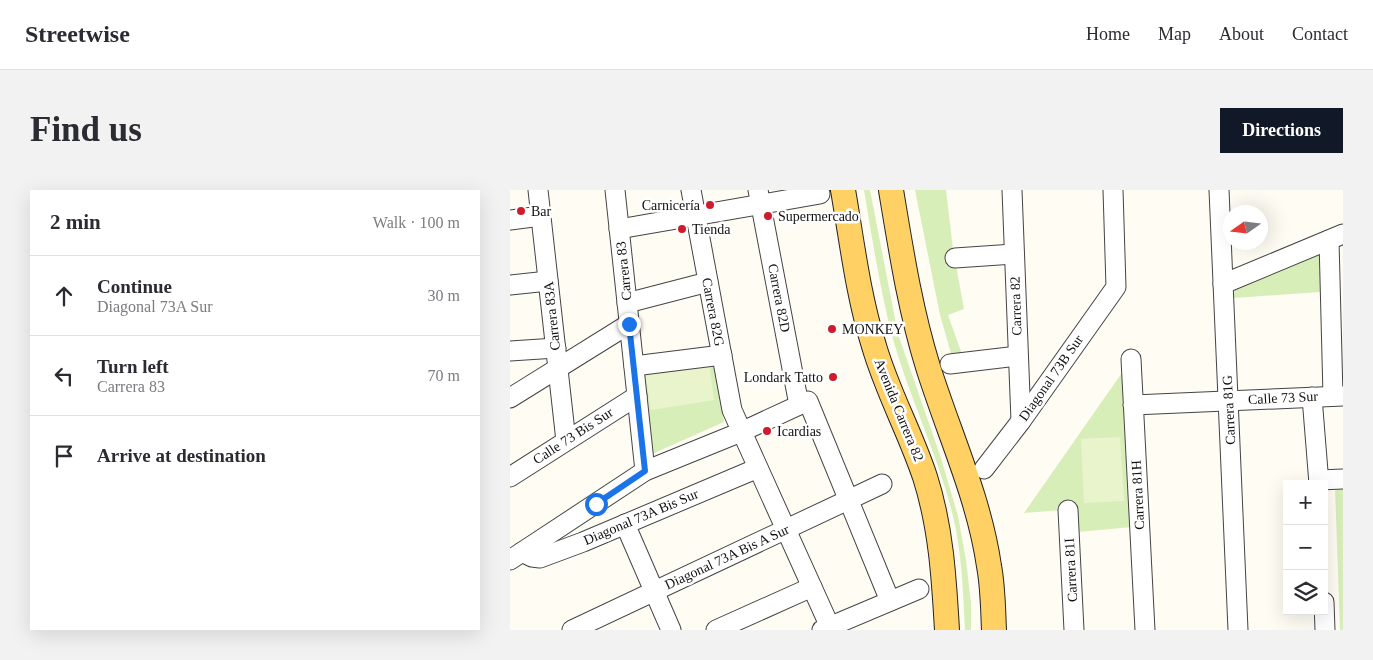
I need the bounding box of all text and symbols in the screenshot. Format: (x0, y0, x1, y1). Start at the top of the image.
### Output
text: Streetwise (25, 21, 130, 47)
text: Home (1086, 24, 1130, 44)
text: Map (1158, 24, 1191, 44)
text: About (1219, 24, 1264, 44)
text: Contact (1292, 24, 1348, 44)
button: Directions (1220, 108, 1343, 153)
text: Find us (30, 110, 142, 149)
place label: Carnicería (642, 198, 701, 213)
marker: Carnicería (704, 199, 716, 211)
place label: Bar (531, 204, 552, 219)
marker: Bar (515, 205, 527, 217)
north arrow (1223, 205, 1268, 250)
place label: Supermercado (778, 209, 859, 224)
text: 2 min (50, 210, 101, 234)
marker: Supermercado (762, 210, 774, 222)
text: Walk · 100 m (373, 214, 460, 231)
place label: Tienda (692, 222, 731, 237)
marker: Tienda (676, 223, 688, 235)
street label: Carrera 83 (613, 241, 635, 301)
street label: Carrera 82D (765, 262, 793, 334)
text: Continue (97, 276, 172, 297)
street label: Carrera 82G (699, 276, 727, 348)
street label: Carrera 82 (1007, 276, 1025, 336)
street label: Carrera 83A (541, 280, 563, 351)
icon: ahead (50, 282, 78, 310)
text: 30 m (428, 287, 460, 304)
text: Diagonal 73A Sur (97, 298, 213, 315)
route end (618, 313, 641, 336)
place label: MONKEY (842, 322, 903, 337)
marker: MONKEY (826, 323, 838, 335)
street label: Diagonal 73B Sur (1016, 332, 1086, 424)
text: Turn left (97, 356, 169, 377)
street label: Avenida Carrera 82 (872, 356, 926, 464)
icon: left (50, 362, 78, 390)
text: 70 m (428, 367, 460, 384)
place label: Londark Tatto (744, 370, 823, 385)
marker: Londark Tatto (827, 371, 839, 383)
street label: Carrera 81G (1220, 375, 1238, 445)
text: Carrera 83 (97, 378, 165, 395)
street label: Calle 73 Sur (1248, 389, 1319, 407)
street label: Calle 73 Bis Sur (530, 404, 616, 467)
place label: Icardias (777, 424, 821, 439)
marker: Icardias (761, 425, 773, 437)
icon: arrive (50, 442, 78, 470)
text: Arrive at destination (97, 445, 266, 466)
street label: Carrera 81H (1129, 460, 1147, 530)
map controls (1283, 480, 1328, 615)
button: + (1283, 480, 1328, 525)
street label: Diagonal 73A Bis Sur (581, 486, 701, 548)
route start (585, 493, 608, 516)
street label: Diagonal 73A Bis A Sur (662, 521, 792, 592)
button: − (1283, 525, 1328, 570)
street label: Carrera 81I (1062, 537, 1080, 602)
button: layers (1283, 570, 1328, 615)

